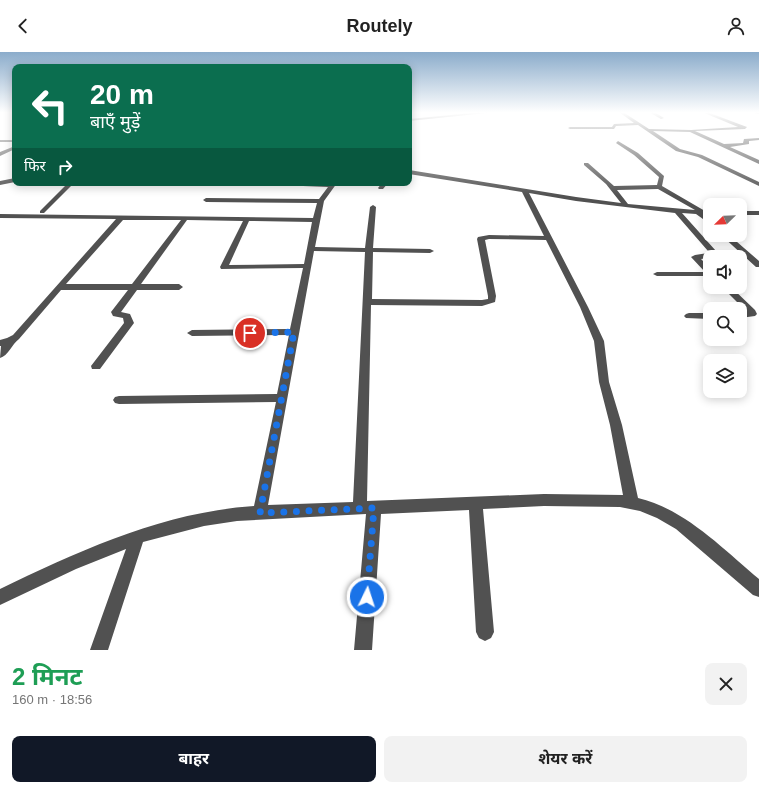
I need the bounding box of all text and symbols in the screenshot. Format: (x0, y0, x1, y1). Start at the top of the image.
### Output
icon: back (12, 15, 34, 37)
icon: person (725, 15, 747, 37)
text: Routely (346, 16, 413, 36)
text: 20 m (90, 79, 154, 110)
icon: left (24, 80, 76, 132)
text: बाएँ मुड़ें (90, 112, 140, 132)
icon: right (54, 156, 76, 178)
text: फिर (24, 157, 46, 174)
north arrow (703, 198, 747, 242)
map controls (703, 198, 747, 398)
button: sound (703, 250, 747, 294)
button: search (703, 302, 747, 346)
pin (233, 316, 267, 350)
icon: arrive (239, 322, 261, 344)
button: layers (703, 354, 747, 398)
position arrow (346, 576, 388, 618)
text: 2 मिनट (12, 663, 82, 690)
button: close (705, 663, 747, 705)
text: 160 m · 18:56 (12, 692, 92, 707)
button: बाहर (12, 736, 376, 782)
button: शेयर करें (384, 736, 747, 782)

